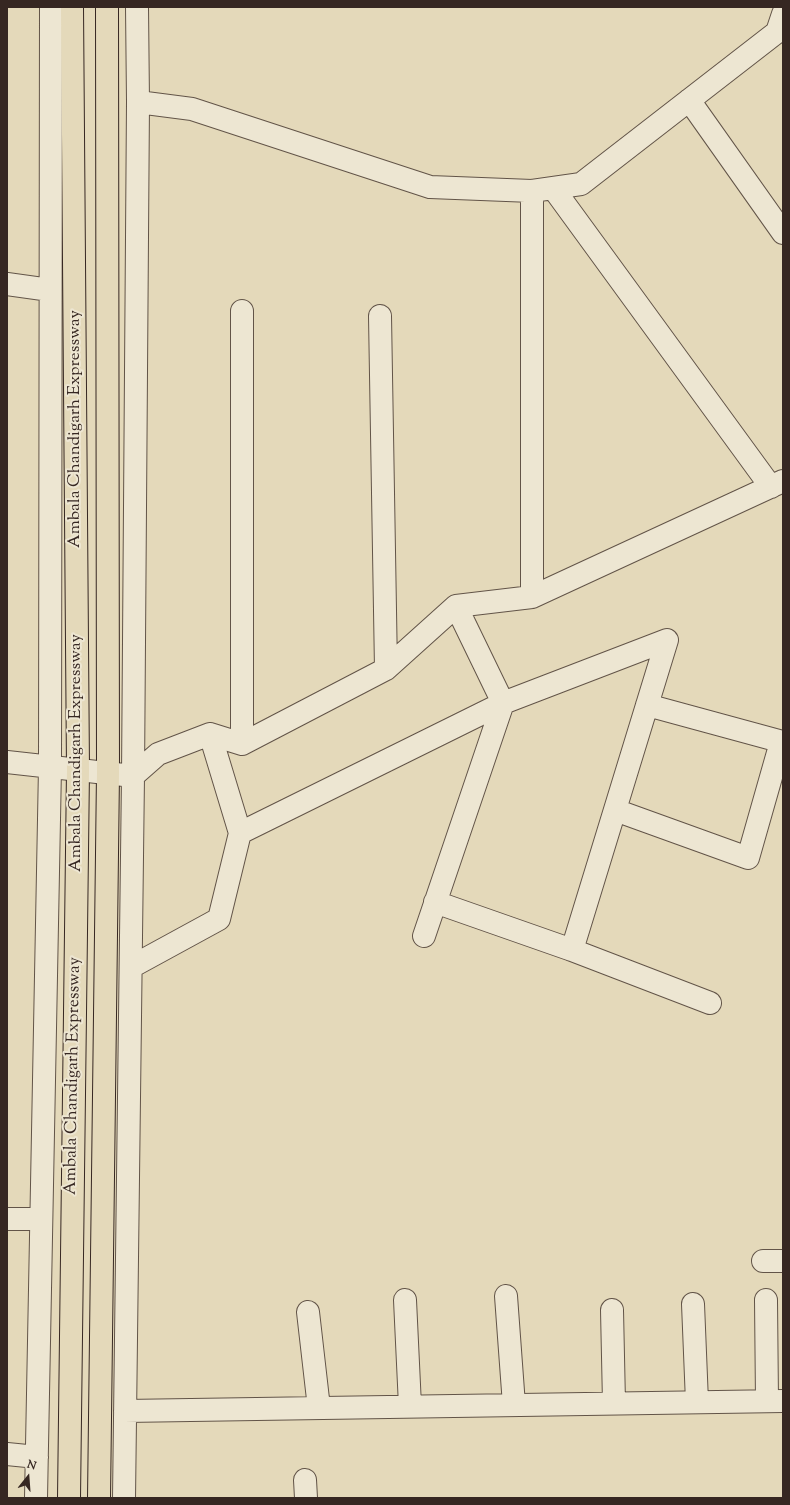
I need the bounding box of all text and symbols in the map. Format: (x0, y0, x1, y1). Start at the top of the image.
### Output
street label: Ambala Chandigarh Expressway (66, 310, 86, 548)
street label: Ambala Chandigarh Expressway (67, 634, 87, 872)
street label: Ambala Chandigarh Expressway (62, 957, 86, 1195)
north arrow (8, 1457, 48, 1497)
text: N (25, 1457, 38, 1474)

